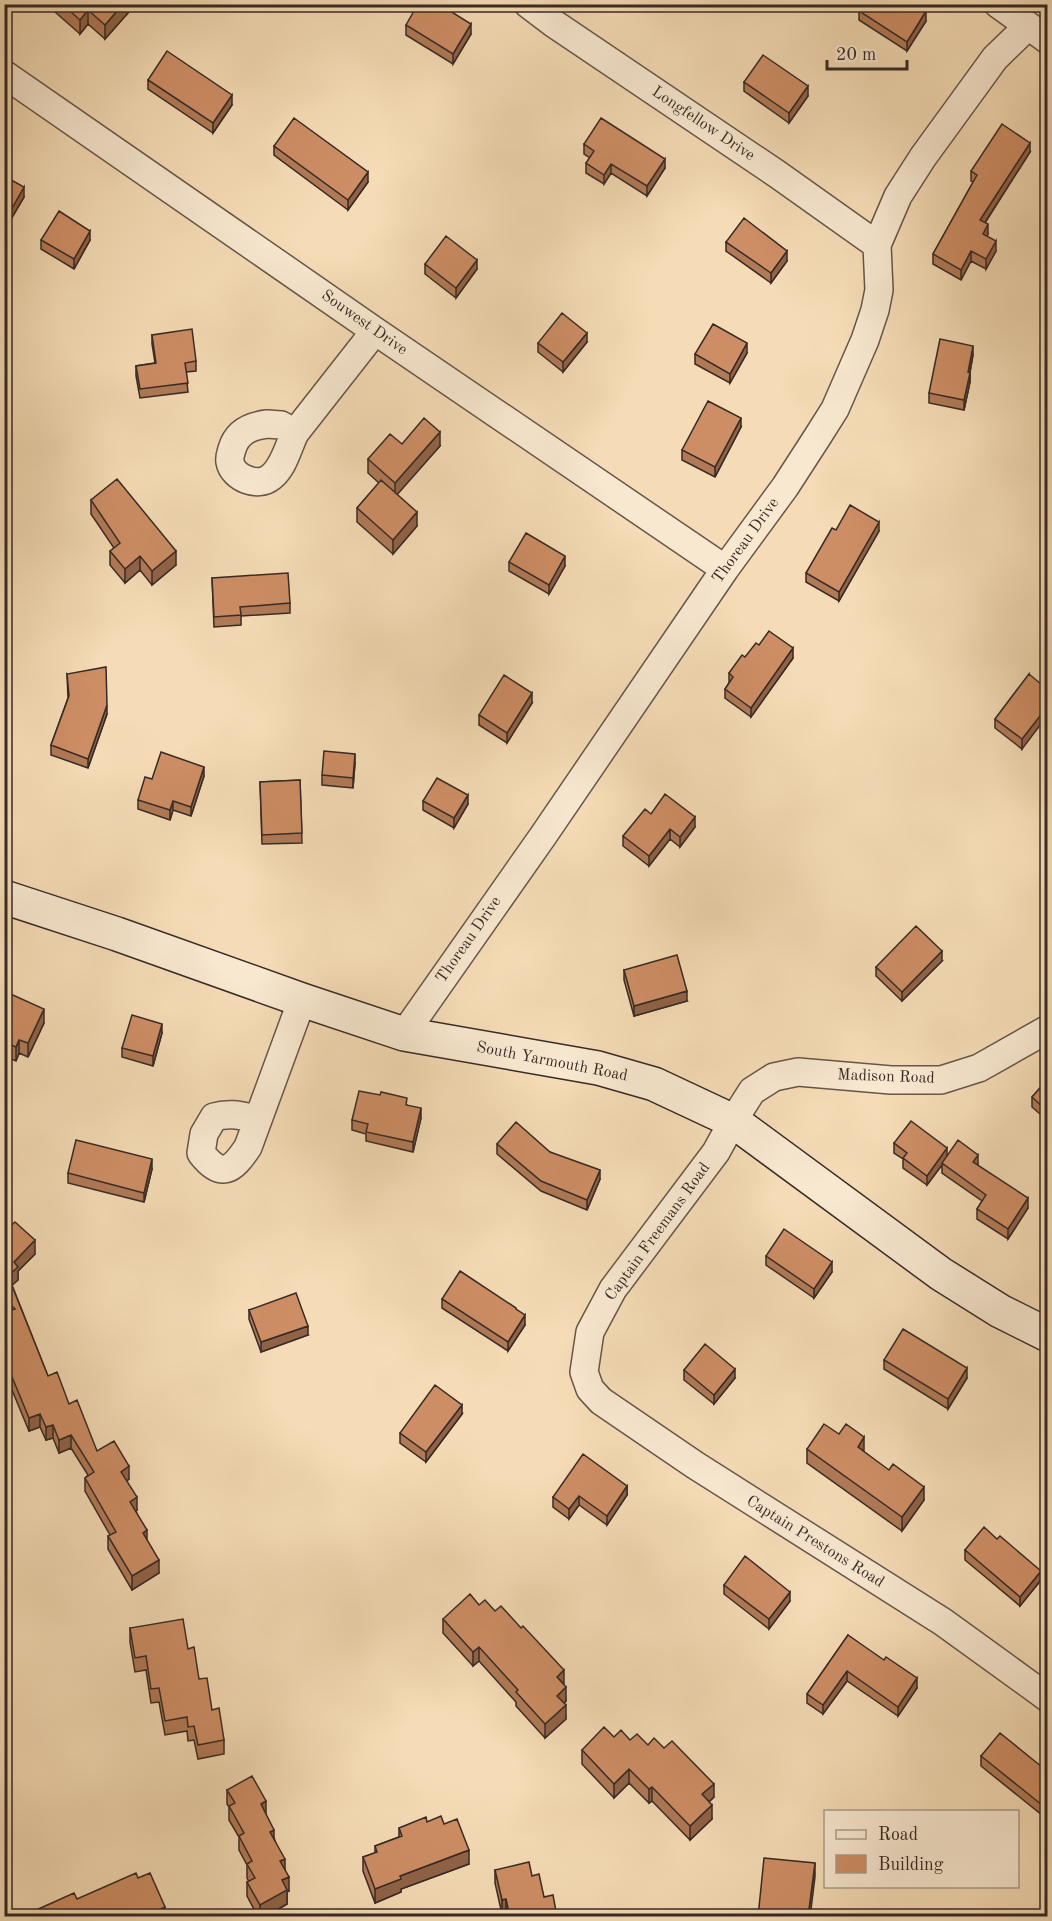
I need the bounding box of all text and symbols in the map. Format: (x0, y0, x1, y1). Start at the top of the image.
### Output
scale bar (827, 33, 906, 71)
text: 20 m (836, 46, 876, 64)
street label: Longfellow Drive (649, 84, 757, 164)
street label: Souwest Drive (318, 288, 410, 358)
street label: Thoreau Drive (710, 495, 782, 587)
street label: Thoreau Drive (433, 894, 505, 986)
street label: South Yarmouth Road (475, 1039, 629, 1085)
street label: Madison Road (837, 1067, 935, 1087)
street label: Captain Freemans Road (603, 1160, 713, 1304)
street label: Captain Prestons Road (743, 1493, 887, 1591)
legend (824, 1810, 1019, 1888)
text: Road (878, 1826, 918, 1844)
text: Building (878, 1856, 944, 1874)

